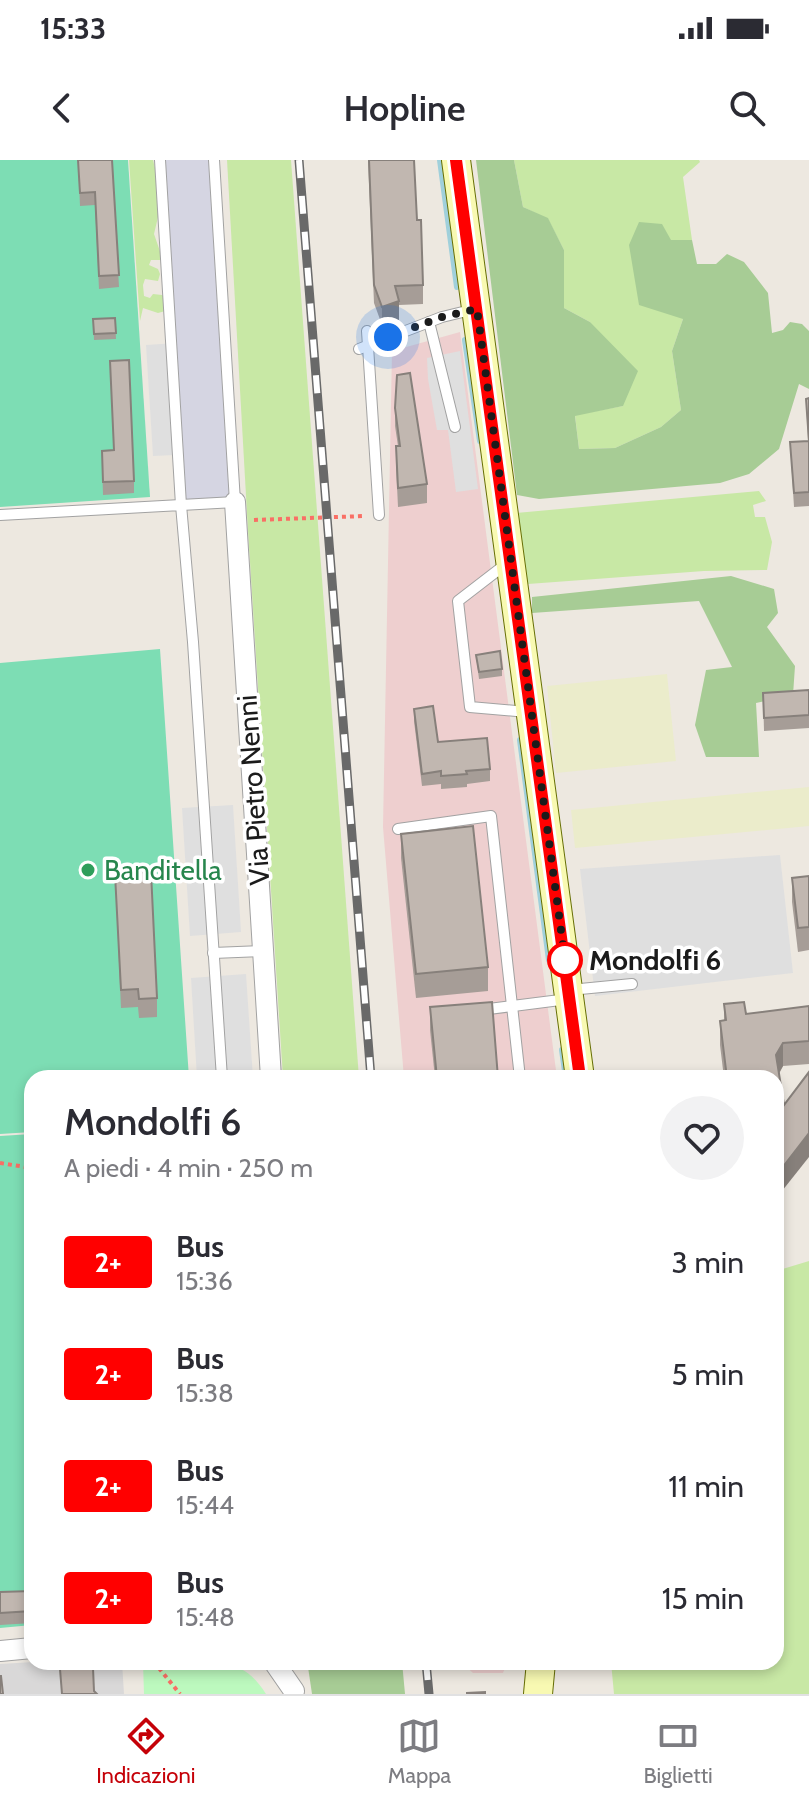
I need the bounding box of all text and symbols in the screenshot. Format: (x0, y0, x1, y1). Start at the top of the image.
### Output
text: 15:33 (40, 10, 106, 47)
icon: back (40, 86, 84, 130)
text: Hopline (344, 86, 465, 130)
icon: search (725, 86, 769, 130)
your location (368, 317, 408, 357)
street label: Via Pietro Nenni (229, 694, 277, 886)
place label: Banditella (104, 853, 222, 887)
marker: Banditella (79, 861, 97, 879)
marker: Mondolfi 6 (548, 943, 582, 977)
place label: Mondolfi 6 (589, 943, 721, 977)
button: heart (660, 1096, 744, 1180)
text: Mondolfi 6 (64, 1098, 242, 1145)
text: A piedi · 4 min · 250 m (64, 1152, 313, 1184)
text: Bus (176, 1228, 224, 1265)
text: 3 min (672, 1244, 744, 1281)
text: 2+ (94, 1245, 122, 1279)
text: 15:36 (176, 1265, 233, 1297)
text: Bus (176, 1340, 224, 1377)
text: 5 min (672, 1356, 744, 1393)
text: 2+ (94, 1357, 122, 1391)
text: 15:38 (176, 1377, 234, 1409)
text: Bus (176, 1452, 224, 1489)
text: 11 min (668, 1468, 744, 1505)
text: 2+ (94, 1469, 122, 1503)
text: 15:44 (176, 1489, 234, 1521)
text: Bus (176, 1564, 224, 1601)
text: 15 min (662, 1580, 744, 1617)
text: 2+ (94, 1581, 122, 1615)
text: 15:48 (176, 1601, 235, 1633)
tab: Indicazioni (96, 1714, 195, 1789)
tab: Mappa (388, 1714, 451, 1789)
tab: Biglietti (644, 1714, 713, 1789)

